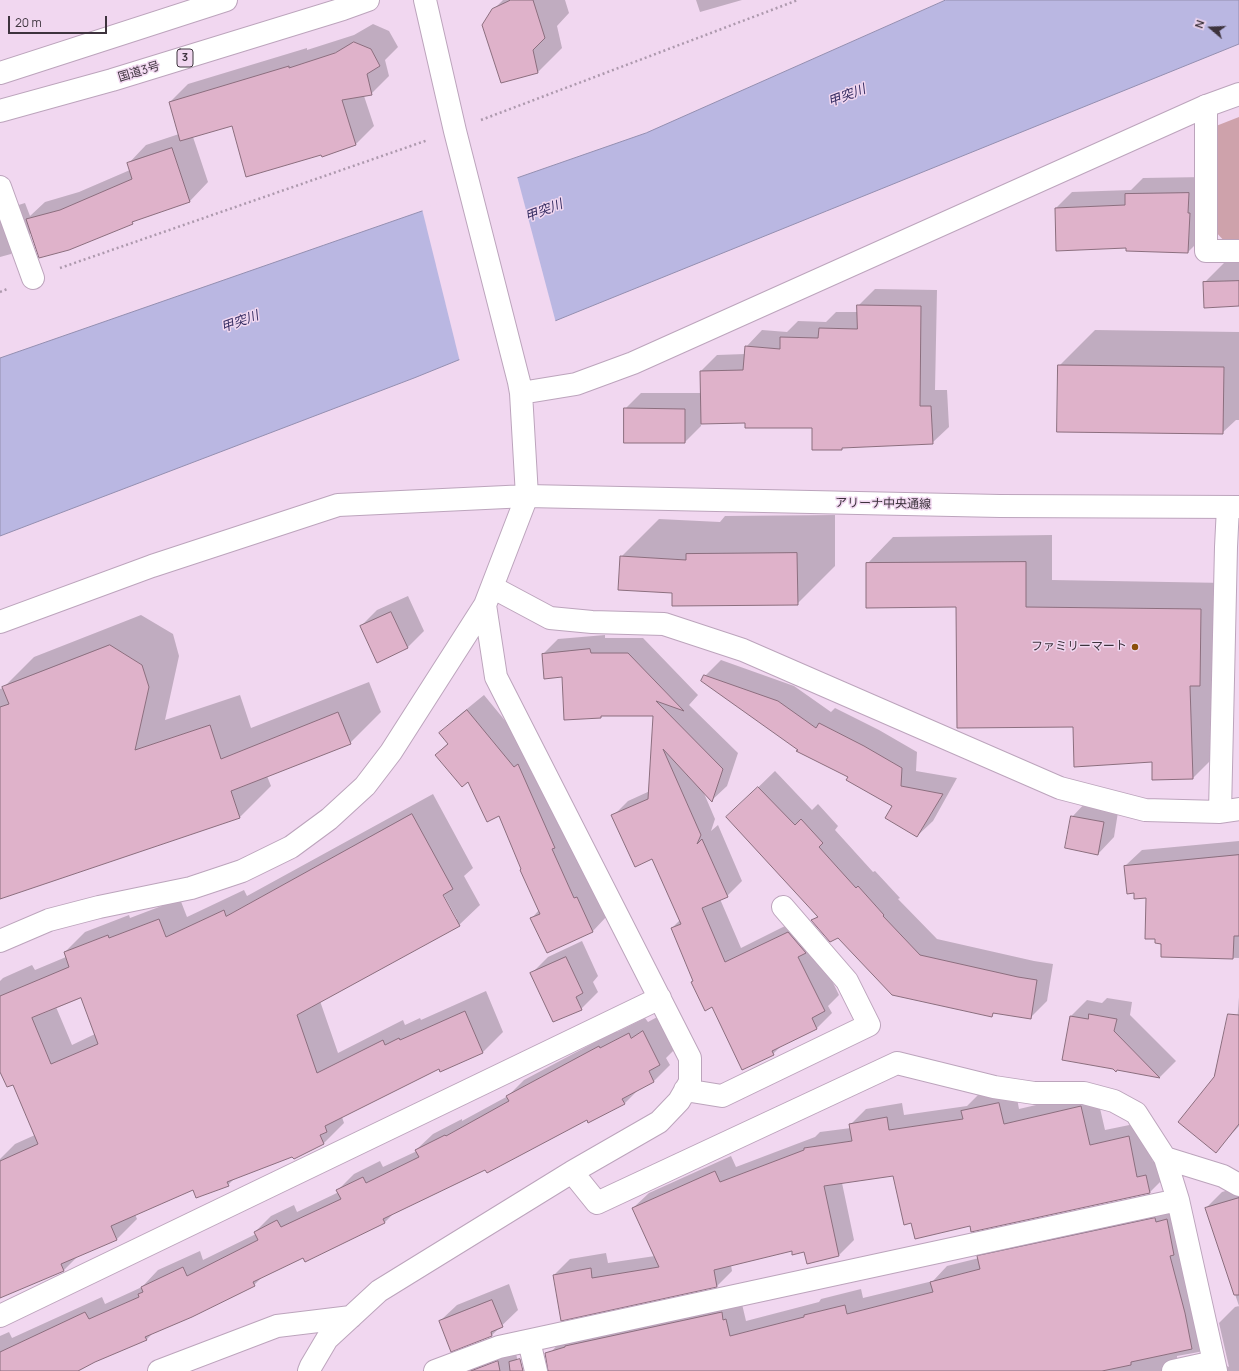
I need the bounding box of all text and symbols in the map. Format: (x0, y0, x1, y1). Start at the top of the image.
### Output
scale bar (10, 8, 109, 34)
north arrow (1191, 8, 1231, 48)
text: 20 m (15, 14, 42, 31)
text: N (1191, 18, 1208, 30)
road number: 3 (177, 49, 193, 67)
street label: 国道3号 (117, 59, 161, 85)
water label: 甲突川 (826, 82, 868, 110)
water label: 甲突川 (523, 197, 565, 225)
water label: 甲突川 (219, 308, 261, 336)
street label: アリーナ中央通線 (835, 496, 931, 512)
place label: ファミリーマート (1031, 640, 1127, 654)
marker: ファミリーマート (1130, 642, 1140, 652)

